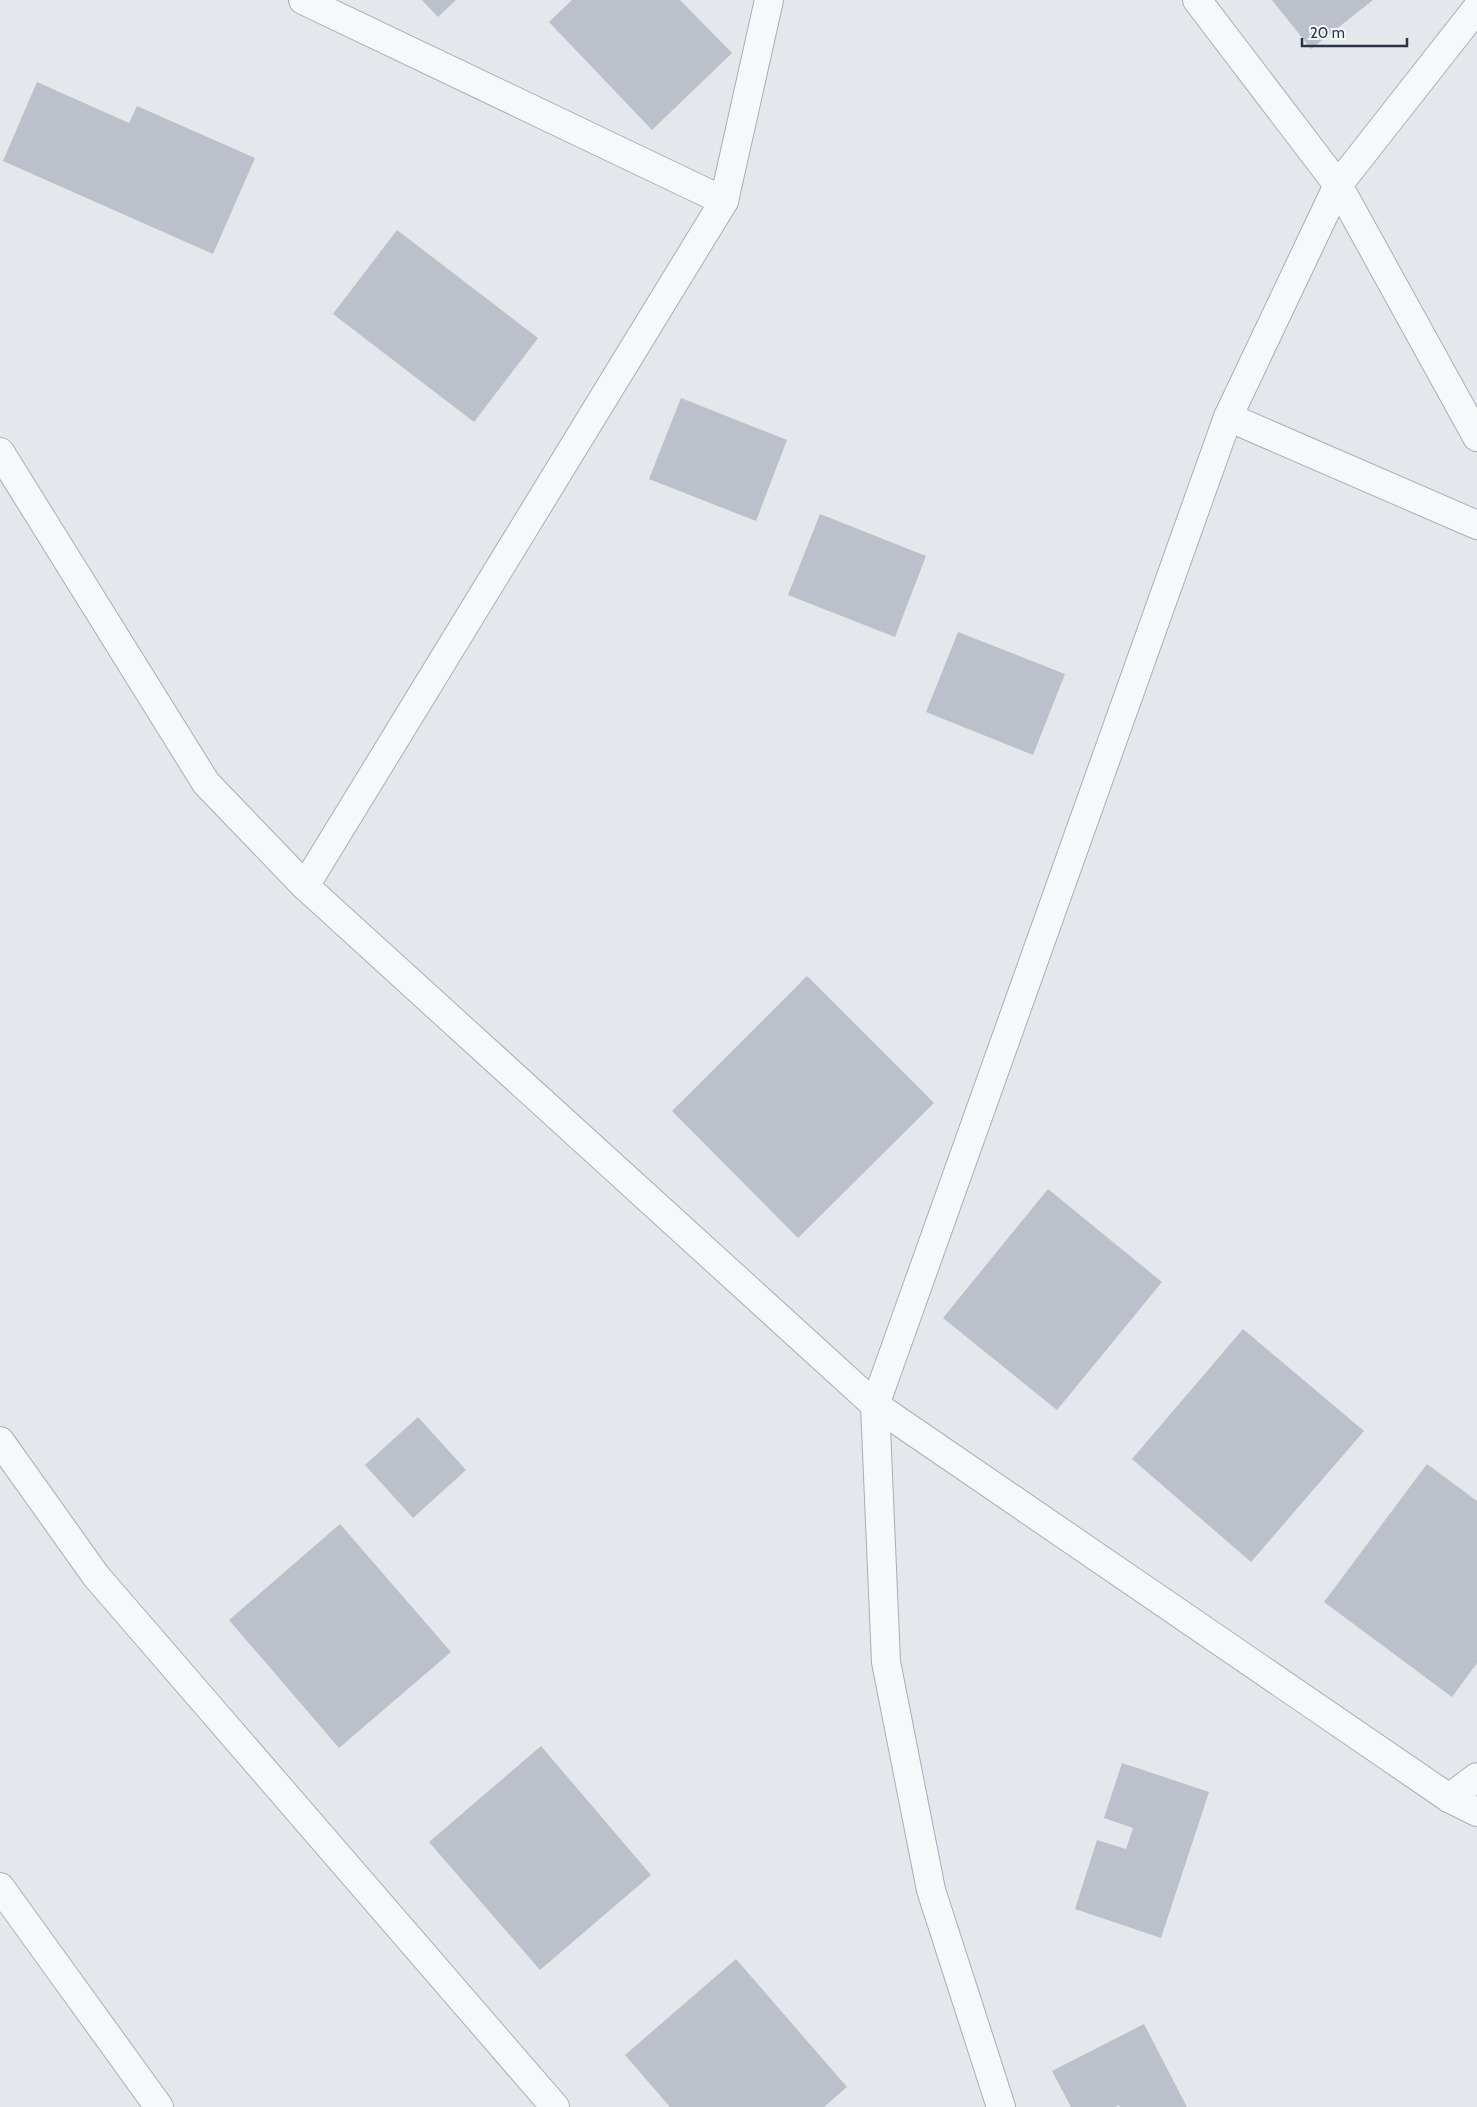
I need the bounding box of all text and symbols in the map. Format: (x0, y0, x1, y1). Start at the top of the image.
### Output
scale bar (1302, 15, 1407, 47)
text: 20 m (1310, 24, 1345, 42)

